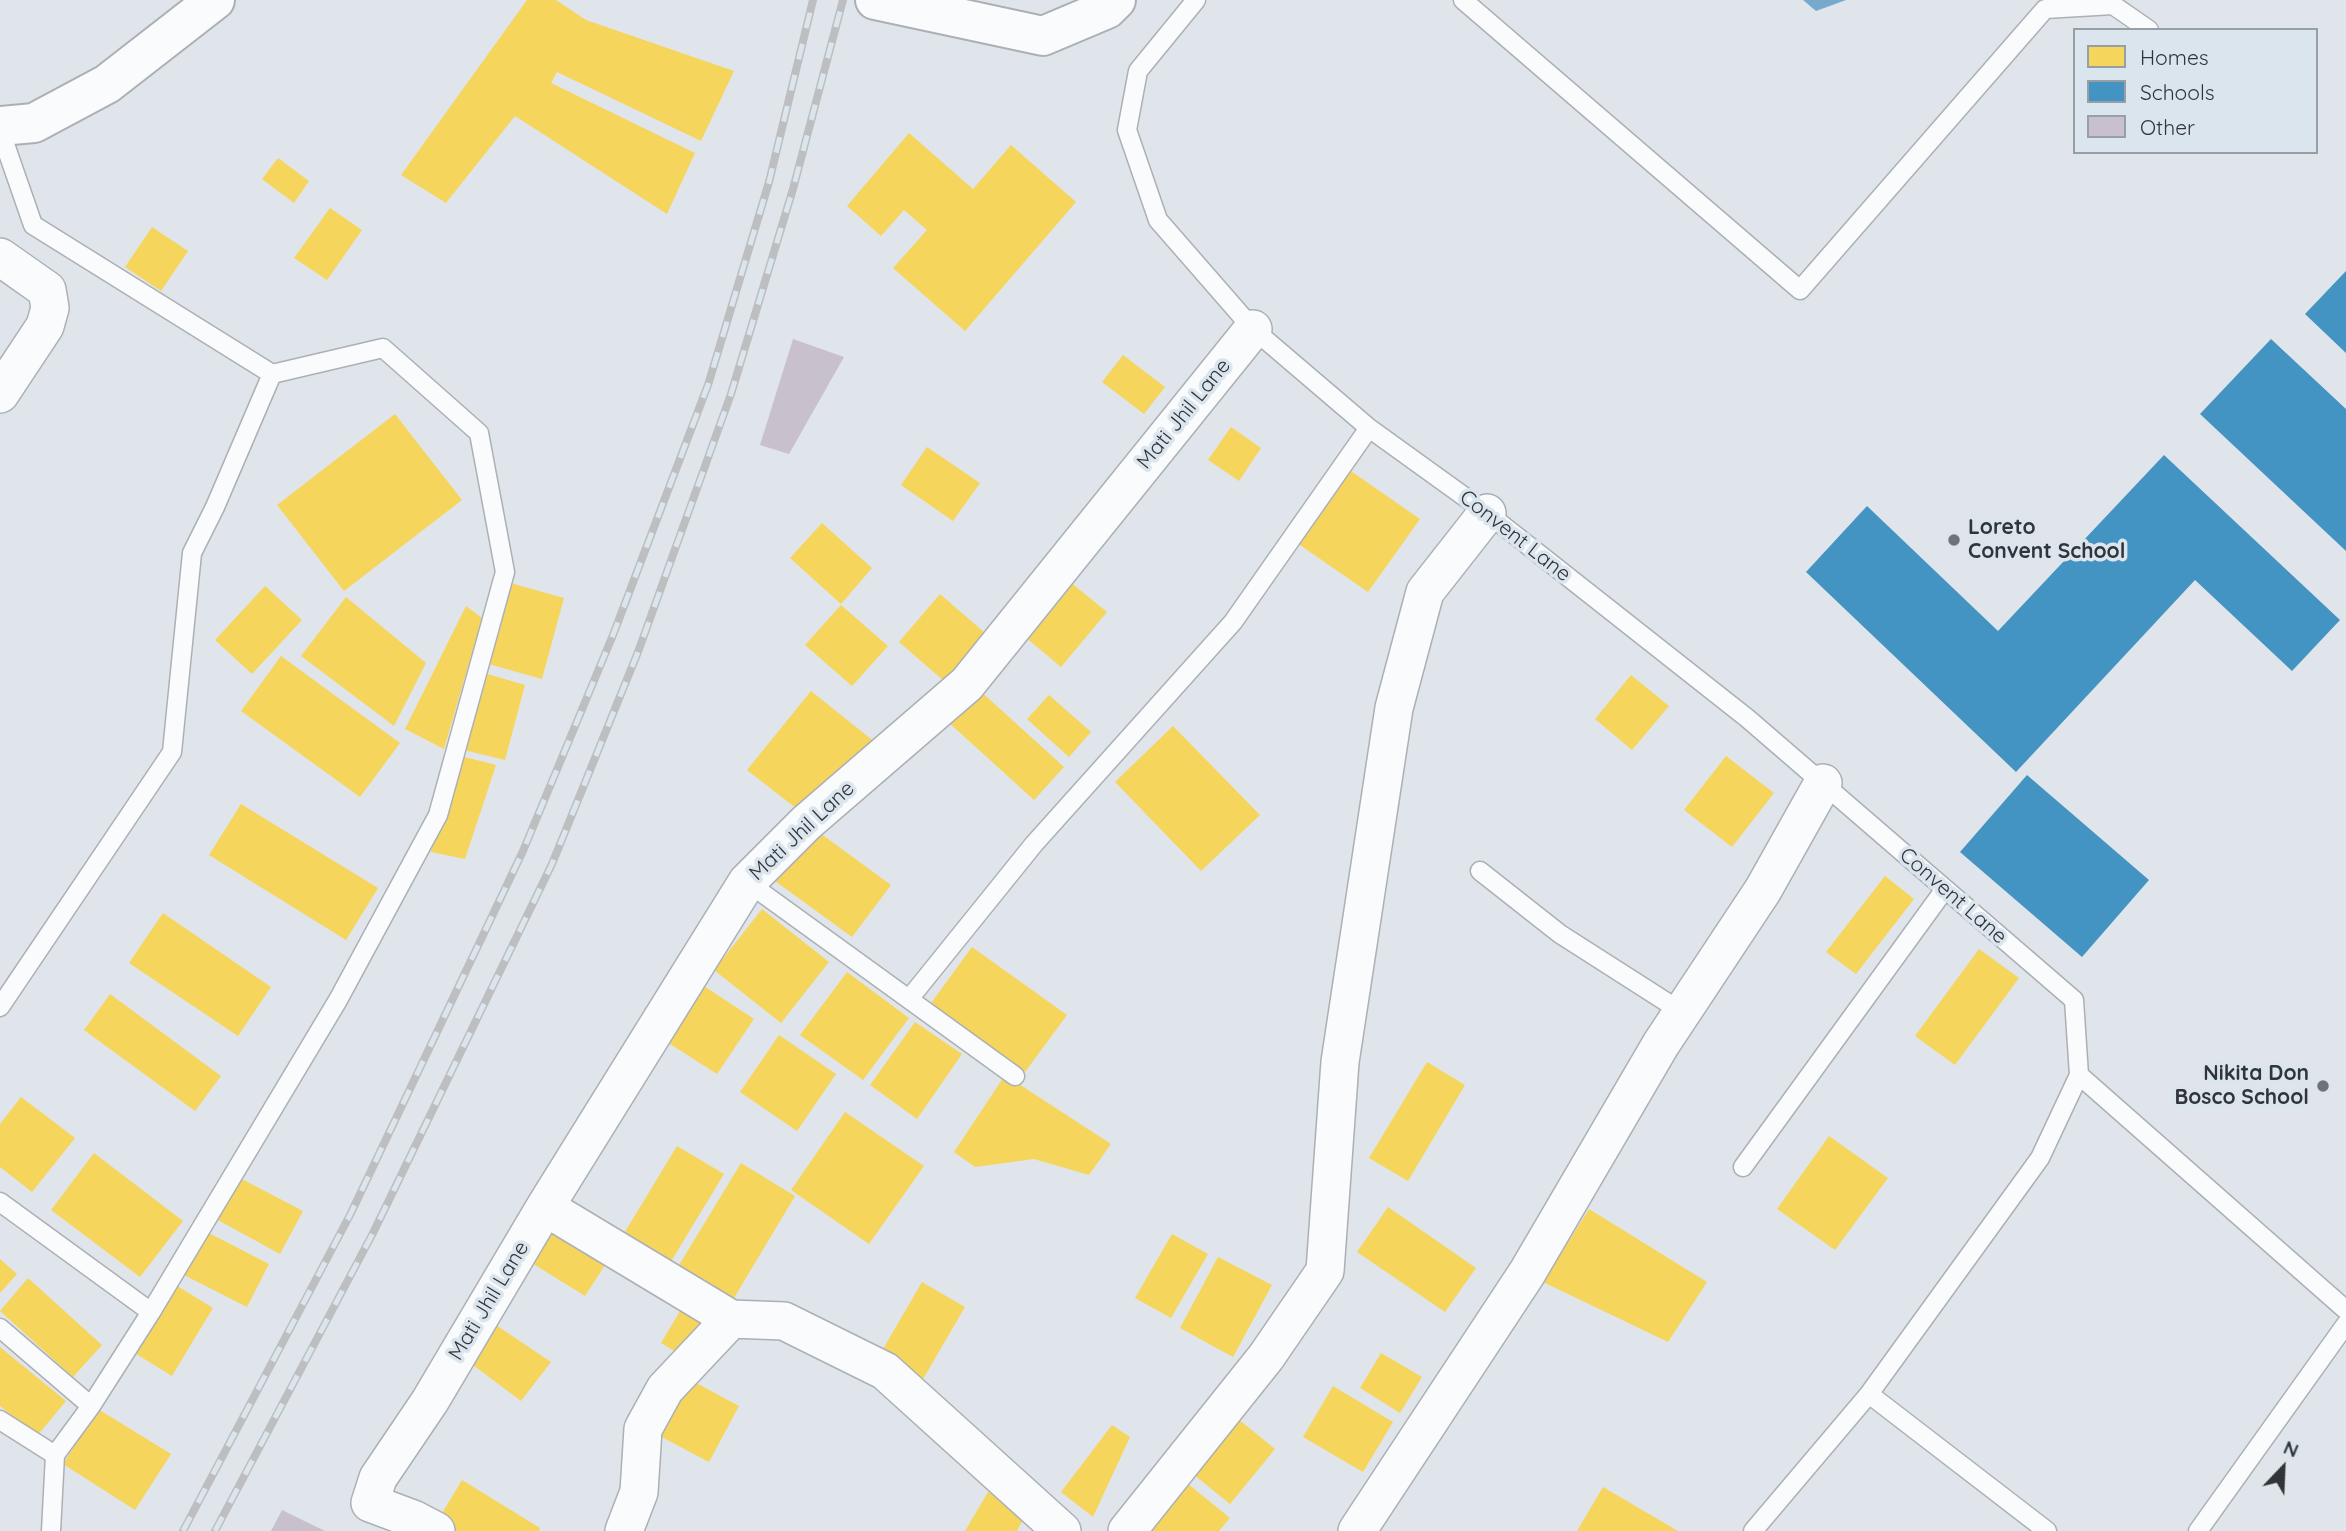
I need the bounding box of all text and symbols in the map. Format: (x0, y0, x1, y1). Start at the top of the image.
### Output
legend (2073, 28, 2318, 154)
text: Homes (2140, 44, 2209, 70)
text: Schools (2140, 79, 2215, 105)
text: Other (2140, 114, 2195, 140)
street label: Mati Jhil Lane (1132, 354, 1236, 474)
street label: Convent Lane (1454, 485, 1576, 587)
place label: Loreto Convent School (1968, 515, 2125, 565)
marker: Loreto Convent School (1946, 532, 1962, 548)
street label: Mati Jhil Lane (744, 776, 860, 886)
street label: Convent Lane (1894, 842, 2012, 950)
place label: Nikita Don Bosco School (2174, 1061, 2309, 1111)
marker: Nikita Don Bosco School (2315, 1078, 2331, 1094)
street label: Mati Jhil Lane (444, 1237, 534, 1365)
north arrow (2248, 1433, 2318, 1503)
text: N (2280, 1435, 2302, 1462)

